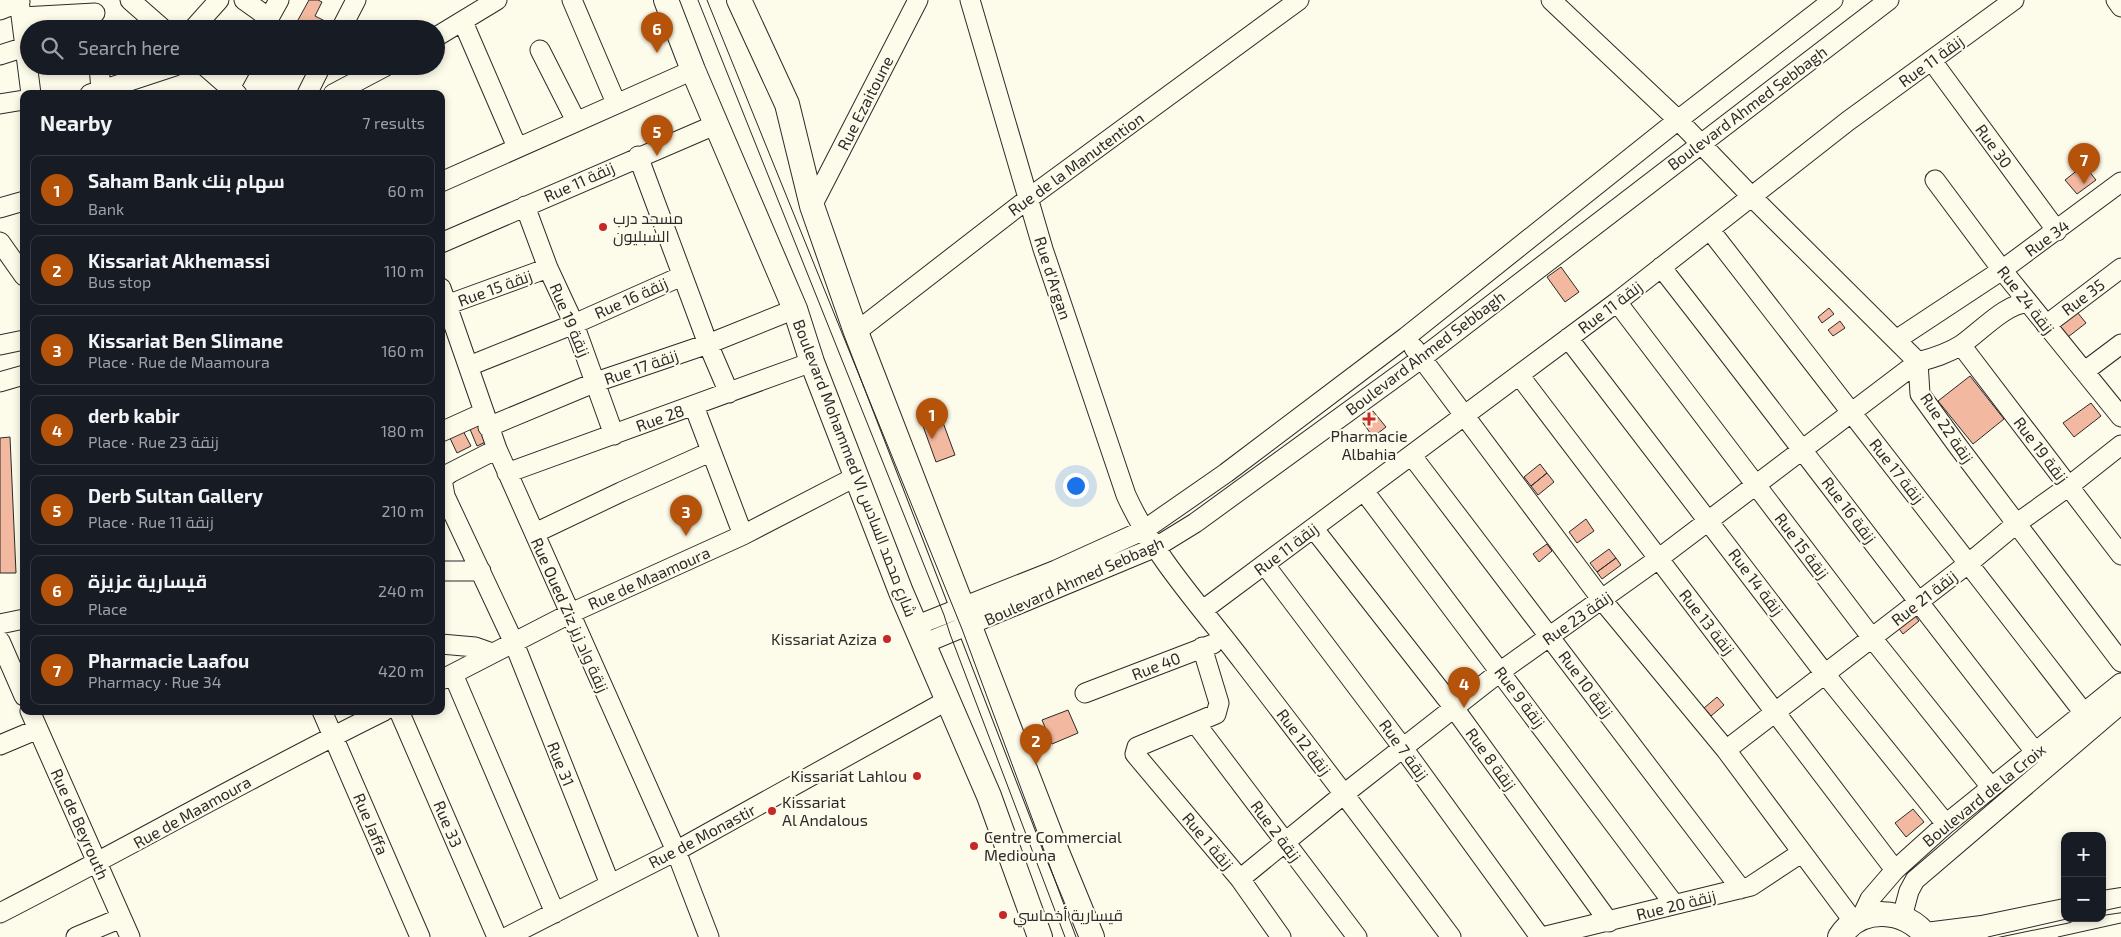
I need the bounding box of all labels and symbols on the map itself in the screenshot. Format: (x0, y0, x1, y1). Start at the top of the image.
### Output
pin: 6 (641, 12, 673, 53)
street label: Rue 11 زنقة (1895, 31, 1967, 91)
street label: Boulevard Ahmed Sebbagh (1663, 41, 1830, 174)
street label: Rue Ezaitoune (833, 52, 896, 153)
street label: Rue de la Manutention (1004, 108, 1147, 219)
pin: 5 (641, 115, 673, 156)
street label: Rue 30 (1972, 120, 2017, 171)
pin: 7 (2068, 143, 2100, 184)
street label: Rue 11 زنقة (540, 158, 618, 206)
place label: مسجد درب السبليون (613, 208, 683, 247)
street label: Rue 34 (2021, 215, 2073, 260)
marker: مسجد درب السبليون (597, 221, 609, 233)
street label: Rue d'Argan (1031, 234, 1076, 322)
street label: Rue 24 زنقة (1993, 262, 2059, 338)
street label: Rue 15 زنقة (455, 265, 535, 311)
street label: Rue 16 زنقة (591, 273, 671, 323)
street label: Rue 35 (2058, 274, 2108, 319)
street label: Rue 11 زنقة (1574, 276, 1646, 338)
street label: Rue 19 زنقة (546, 280, 594, 360)
street label: Boulevard Ahmed Sebbagh (1341, 286, 1508, 419)
street label: Boulevard Mohammed VI شارع محمد السادس (787, 316, 921, 620)
street label: Rue 17 زنقة (601, 345, 681, 389)
street label: Rue 22 زنقة (1916, 389, 1978, 467)
pin: 1 (916, 398, 948, 439)
street label: Rue 28 (633, 400, 687, 435)
marker: Pharmacie Albahia (1363, 413, 1375, 425)
street label: Rue 19 زنقة (2009, 413, 2073, 487)
place label: Pharmacie Albahia (1330, 426, 1408, 463)
street label: Rue 17 زنقة (1865, 434, 1929, 508)
your location (1063, 473, 1089, 499)
street label: Rue 16 زنقة (1817, 473, 1881, 547)
pin: 3 (670, 495, 702, 536)
street label: Rue 15 زنقة (1771, 509, 1833, 583)
street label: Rue 11 زنقة (1250, 518, 1322, 580)
street label: Boulevard Ahmed Sebbagh (981, 532, 1167, 629)
street label: Rue Oued Ziz زنقة واد زيز (527, 534, 613, 696)
street label: Rue de Maamoura (585, 542, 713, 613)
street label: Rue 14 زنقة (1724, 544, 1788, 620)
street label: Rue 21 زنقة (1887, 566, 1961, 630)
street label: Rue 13 زنقة (1675, 585, 1739, 659)
street label: Rue 23 زنقة (1538, 587, 1616, 649)
place label: Kissariat Aziza (771, 629, 877, 648)
marker: Kissariat Aziza (881, 633, 893, 645)
street label: Rue 10 زنقة (1554, 647, 1618, 721)
street label: Rue 40 (1129, 648, 1183, 683)
street label: Rue 9 زنقة (1490, 662, 1550, 732)
pin: 4 (1448, 667, 1480, 708)
street label: Rue 12 زنقة (1273, 705, 1335, 779)
street label: Rue 7 زنقة (1375, 715, 1433, 785)
pin: 2 (1020, 724, 1052, 765)
street label: Rue 8 زنقة (1462, 724, 1520, 794)
street label: Rue 31 (544, 739, 579, 789)
street label: Boulevard de la Croix (1918, 739, 2049, 850)
street label: Rue de Beyrouth (48, 765, 113, 882)
place label: Kissariat Lahlou (790, 766, 907, 785)
marker: Kissariat Lahlou (911, 770, 923, 782)
street label: Rue de Maamoura (130, 771, 254, 852)
street label: Rue Jaffa (350, 790, 393, 858)
place label: Kissariat Al Andalous (782, 792, 868, 829)
street label: Rue 2 زنقة (1246, 796, 1306, 866)
street label: Rue 33 (430, 798, 467, 850)
street label: Rue de Monastir (645, 799, 759, 872)
marker: Kissariat Al Andalous (766, 805, 778, 817)
street label: Rue 1 زنقة (1178, 808, 1238, 874)
place label: Centre Commercial Mediouna (984, 827, 1122, 864)
marker: Centre Commercial Mediouna (968, 840, 980, 852)
street label: Rue 20 زنقة (1634, 885, 1718, 925)
place label: قيسارية أخماسي (1013, 905, 1123, 928)
marker: قيسارية أخماسي (997, 909, 1009, 921)

